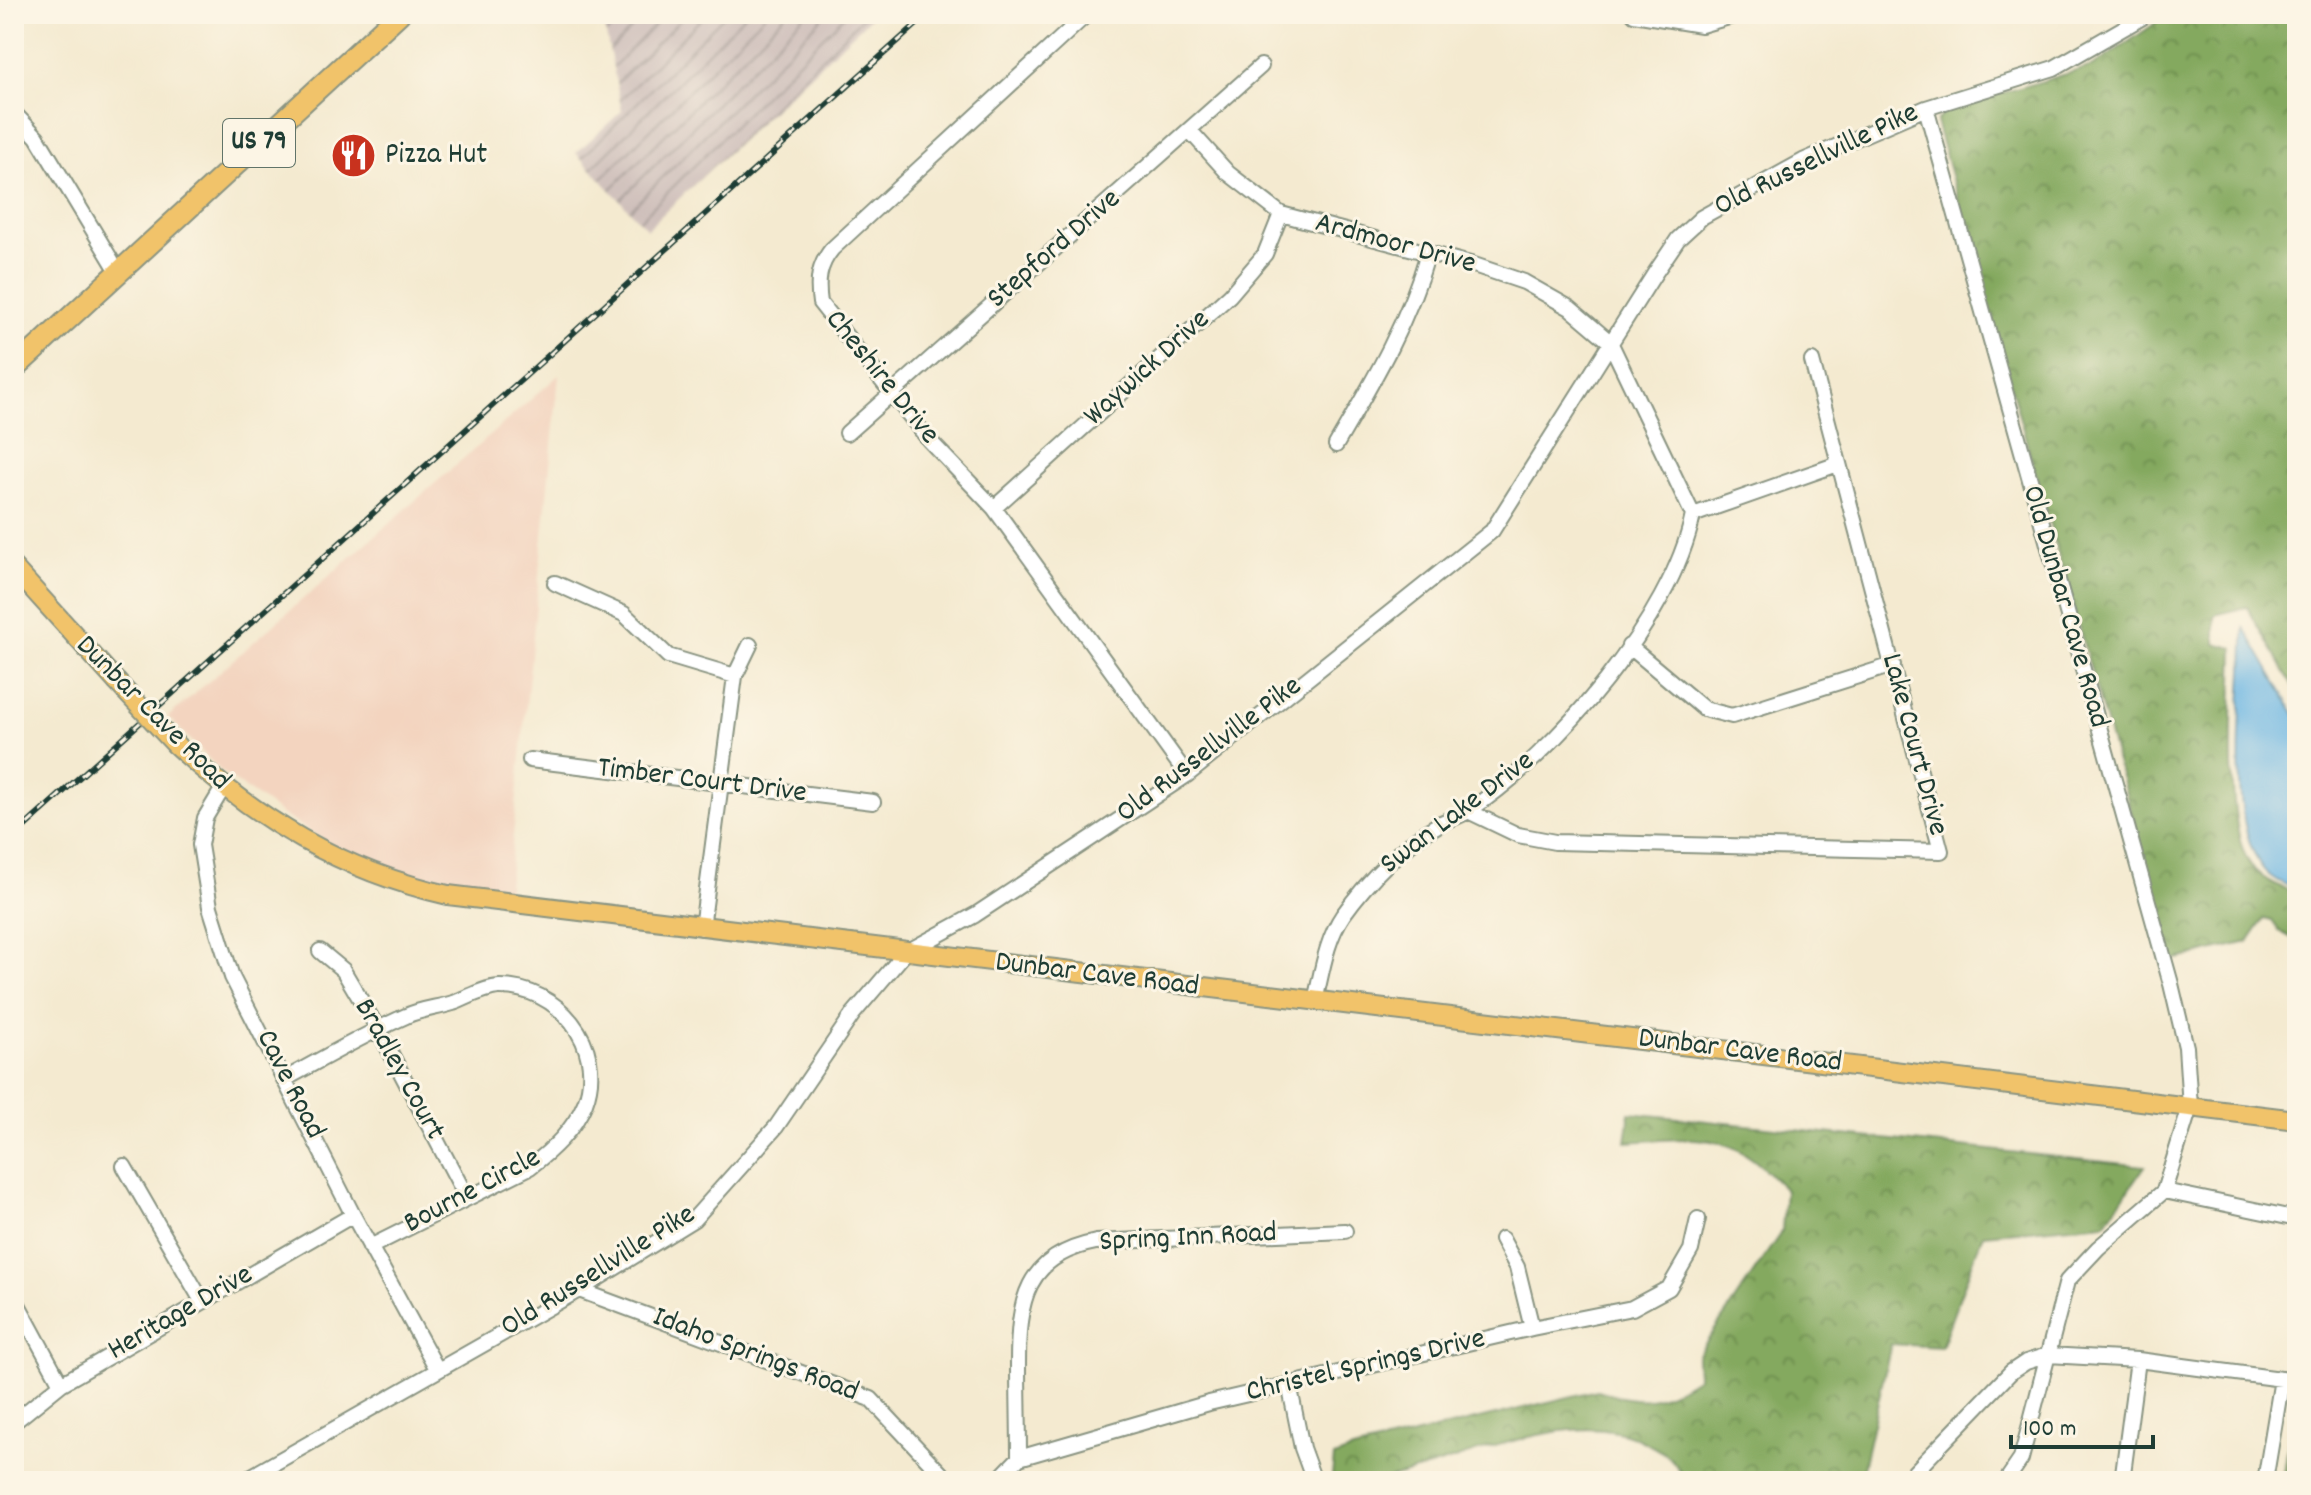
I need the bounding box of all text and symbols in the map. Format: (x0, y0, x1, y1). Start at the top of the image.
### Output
street label: Old Russellville Pike (1708, 93, 1926, 229)
road number: US 79 (223, 119, 295, 167)
restaurant icon: Pizza Hut (330, 132, 378, 180)
place label: Pizza Hut (385, 135, 487, 178)
street label: Stepford Drive (979, 180, 1131, 320)
street label: Ardmoor Drive (1310, 203, 1480, 287)
street label: Waywick Drive (1075, 300, 1221, 438)
street label: Cheshire Drive (813, 301, 949, 455)
street label: Old Dunbar Cave Road (2009, 481, 2119, 733)
street label: Dunbar Cave Road (64, 626, 240, 802)
street label: Lake Court Drive (1868, 649, 1958, 841)
street label: Old Russellville Pike (1108, 667, 1312, 835)
street label: Swan Lake Drive (1372, 741, 1544, 887)
street label: Timber Court Drive (595, 748, 809, 816)
street label: Dunbar Cave Road (993, 942, 1201, 1010)
street label: Bradley Court (341, 991, 455, 1149)
street label: Dunbar Cave Road (1636, 1018, 1844, 1086)
street label: Cave Road (243, 1023, 335, 1147)
street label: Bourne Circle (397, 1138, 549, 1246)
street label: Old Russellville Pike (493, 1195, 705, 1349)
street label: Spring Inn Road (1098, 1213, 1278, 1265)
street label: Heritage Drive (100, 1255, 262, 1373)
street label: Idaho Springs Road (646, 1297, 864, 1415)
street label: Christel Springs Drive (1242, 1319, 1490, 1415)
scale bar (2011, 1399, 2153, 1449)
text: 100 m (2023, 1413, 2076, 1447)

